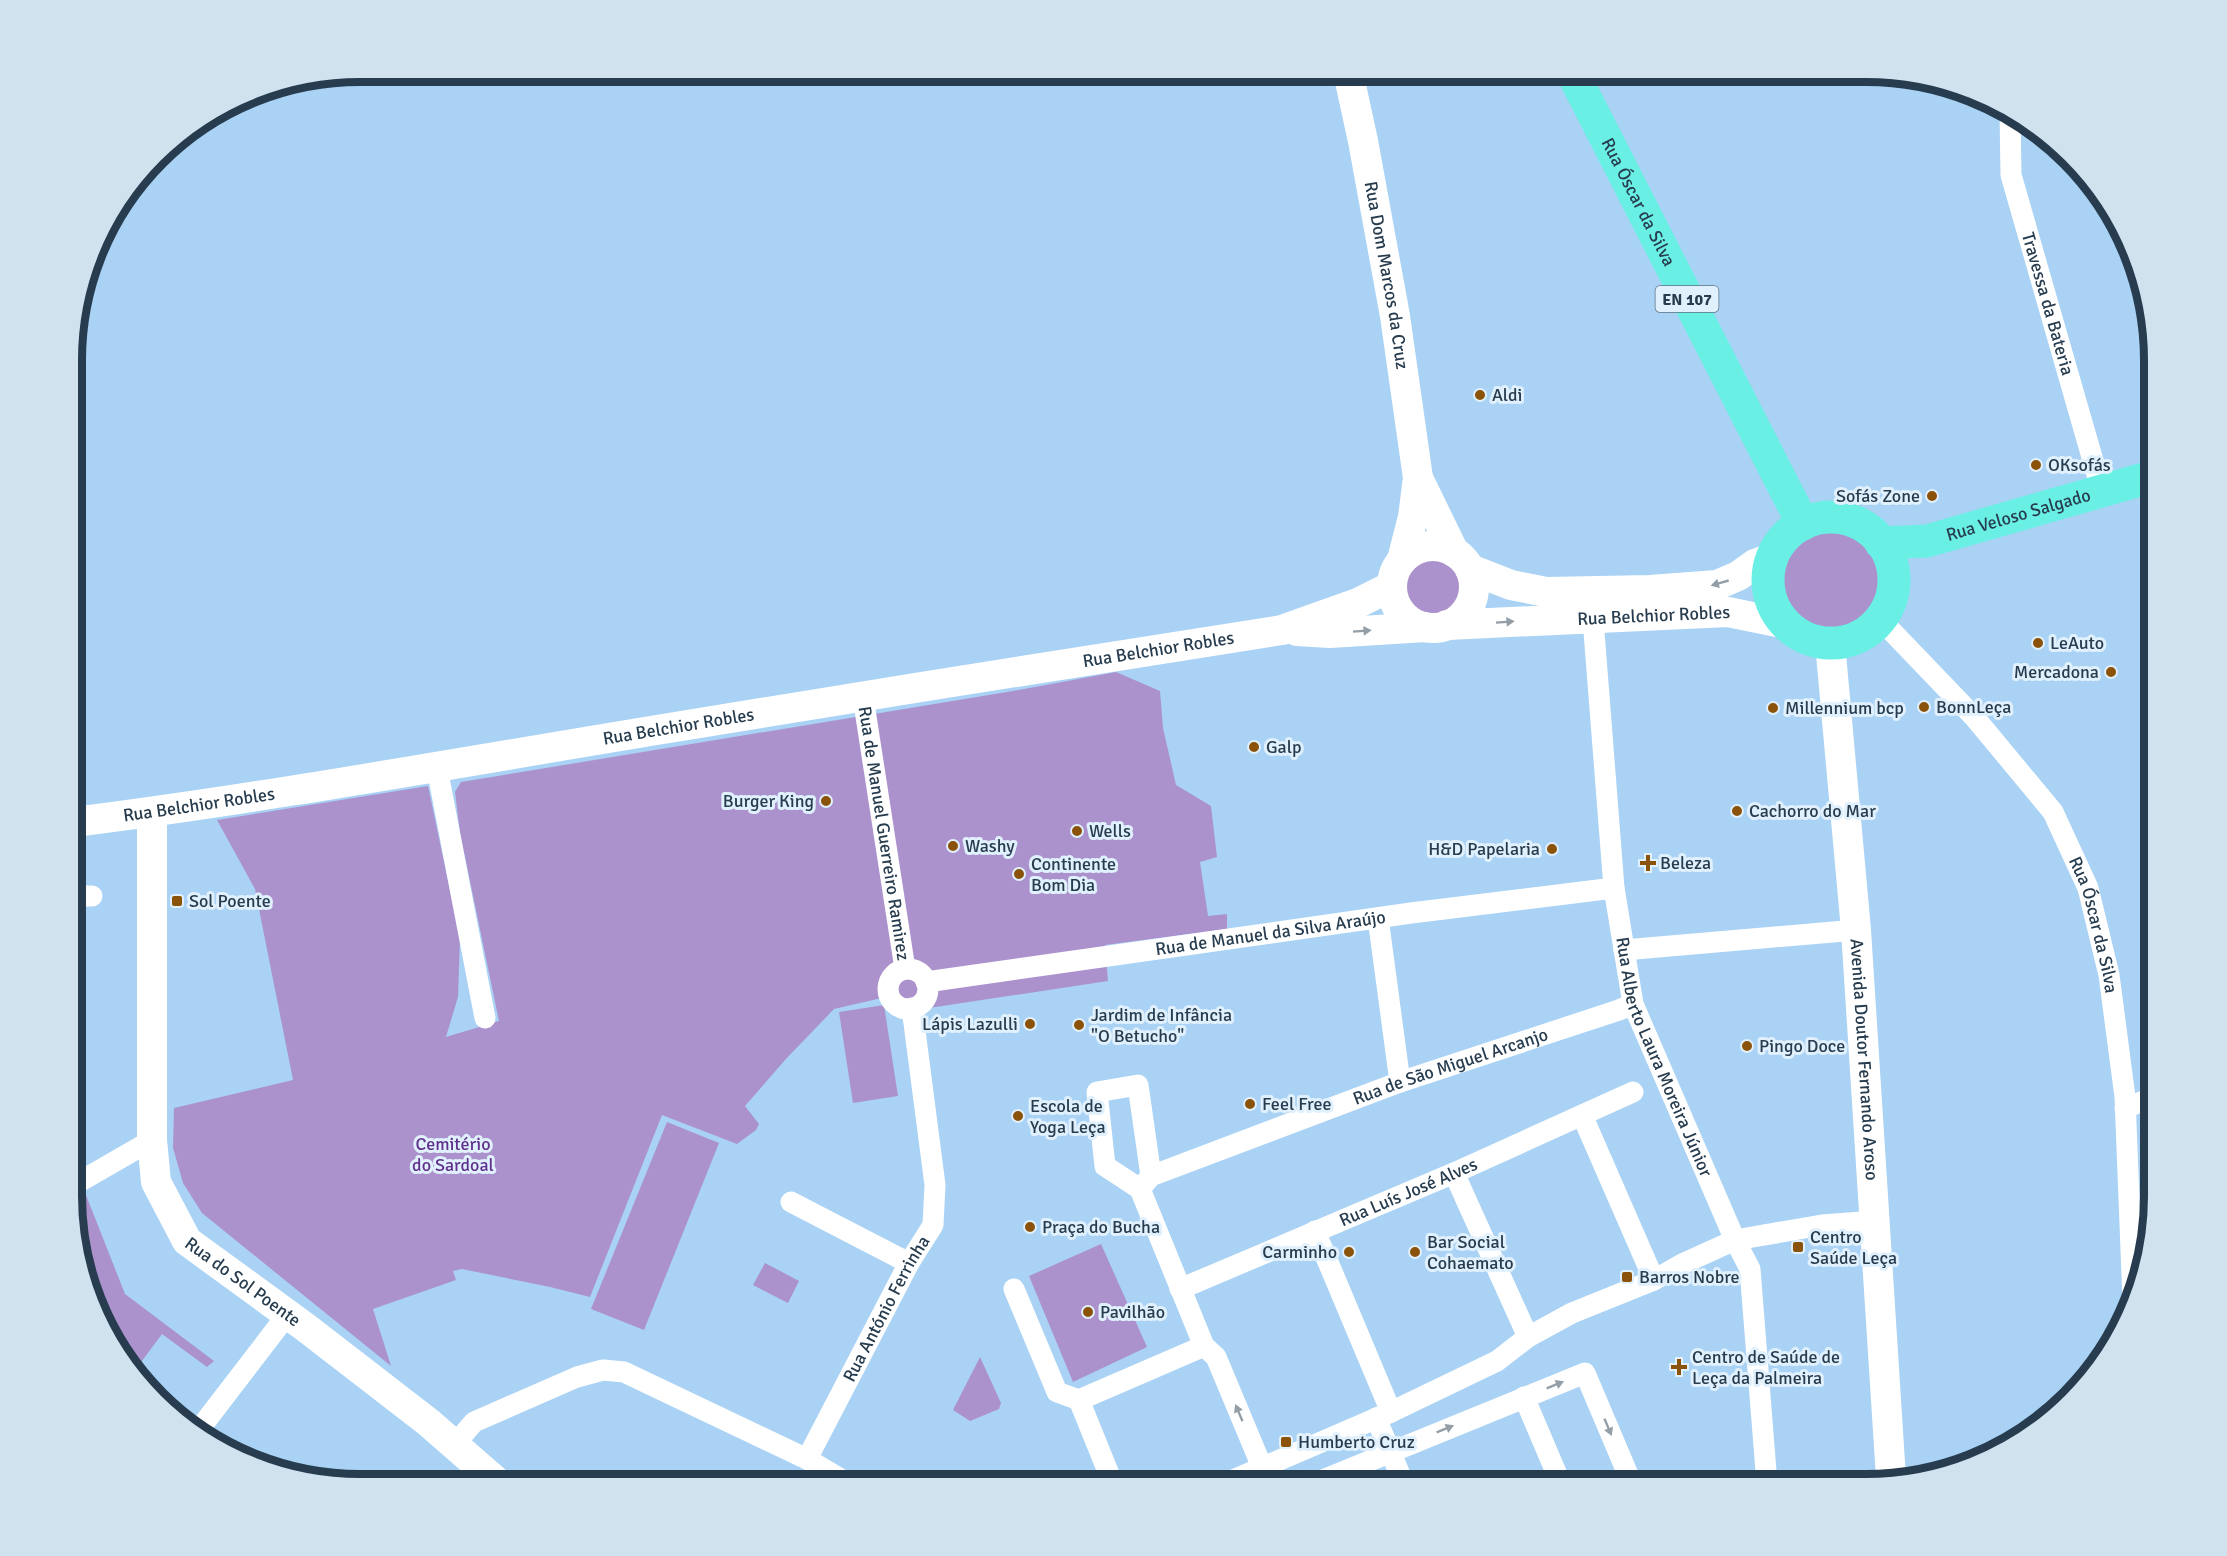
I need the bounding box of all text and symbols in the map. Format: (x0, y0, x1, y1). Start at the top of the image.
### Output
street label: Rua Óscar da Silva (1596, 134, 1680, 270)
street label: Rua Dom Marcos da Cruz (1360, 180, 1413, 371)
street label: Travessa da Bateria (2017, 230, 2079, 378)
road number: EN 107 (1656, 286, 1718, 312)
place label: Aldi (1492, 384, 1522, 406)
marker: Aldi (1473, 388, 1487, 402)
place label: OKsofás (2048, 454, 2111, 476)
marker: OKsofás (2029, 458, 2043, 472)
street label: Rua Veloso Salgado (1943, 484, 2093, 546)
place label: Sofás Zone (1836, 485, 1920, 507)
marker: Sofás Zone (1925, 489, 1939, 503)
one-way arrow (1711, 579, 1729, 588)
street label: Rua Belchior Robles (1577, 601, 1731, 630)
one-way arrow (1496, 617, 1515, 626)
street label: Rua Belchior Robles (1081, 627, 1236, 672)
one-way arrow (1352, 627, 1371, 636)
place label: LeAuto (2050, 632, 2104, 654)
marker: LeAuto (2031, 636, 2045, 650)
place label: Mercadona (2014, 661, 2099, 683)
marker: Mercadona (2104, 665, 2118, 679)
place label: BonnLeça (1936, 696, 2011, 718)
place label: Millennium bcp (1785, 697, 1904, 719)
marker: BonnLeça (1917, 700, 1931, 714)
marker: Millennium bcp (1766, 701, 1780, 715)
street label: Rua Belchior Robles (601, 703, 756, 750)
street label: Rua de Manuel Guerreiro Ramirez (854, 705, 915, 962)
place label: Galp (1266, 736, 1302, 758)
marker: Galp (1247, 740, 1261, 754)
street label: Rua Belchior Robles (122, 782, 276, 826)
place label: Burger King (723, 790, 814, 812)
marker: Burger King (819, 794, 833, 808)
place label: Cachorro do Mar (1749, 800, 1876, 822)
marker: Cachorro do Mar (1730, 804, 1744, 818)
place label: Wells (1089, 820, 1131, 842)
marker: Wells (1070, 824, 1084, 838)
place label: Washy (965, 835, 1015, 857)
place label: H&D Papelaria (1428, 838, 1540, 860)
marker: Washy (946, 839, 960, 853)
marker: H&D Papelaria (1545, 842, 1559, 856)
place label: Beleza (1660, 852, 1711, 874)
place label: Continente Bom Dia (1031, 853, 1116, 896)
street label: Rua Óscar da Silva (2064, 853, 2122, 994)
marker: Beleza (1641, 856, 1655, 870)
marker: Continente Bom Dia (1012, 867, 1026, 881)
place label: Sol Poente (189, 890, 271, 912)
marker: Sol Poente (170, 894, 184, 908)
street label: Rua de Manuel da Silva Araújo (1154, 906, 1387, 960)
street label: Rua Alberto Laura Moreira Júnior (1611, 935, 1717, 1180)
street label: Avenida Doutor Fernando Aroso (1846, 938, 1883, 1181)
place label: Jardim de Infância "O Betucho" (1091, 1004, 1232, 1047)
place label: Lápis Lazulli (922, 1013, 1018, 1035)
marker: Lápis Lazulli (1023, 1017, 1037, 1031)
marker: Jardim de Infância "O Betucho" (1072, 1018, 1086, 1032)
street label: Rua de São Miguel Arcanjo (1350, 1023, 1551, 1110)
place label: Pingo Doce (1759, 1035, 1845, 1057)
marker: Pingo Doce (1740, 1039, 1754, 1053)
place label: Feel Free (1262, 1093, 1331, 1115)
place label: Escola de Yoga Leça (1030, 1095, 1106, 1138)
marker: Feel Free (1243, 1097, 1257, 1111)
marker: Escola de Yoga Leça (1011, 1109, 1025, 1123)
park label: Cemitério do Sardoal (412, 1133, 494, 1176)
street label: Rua Luís José Alves (1336, 1153, 1481, 1231)
place label: Praça do Bucha (1042, 1216, 1160, 1238)
marker: Praça do Bucha (1023, 1220, 1037, 1234)
place label: Centro Saúde Leça (1810, 1226, 1897, 1269)
street label: Rua António Ferrinha (838, 1231, 935, 1386)
place label: Bar Social Cohaemato (1427, 1231, 1514, 1274)
street label: Rua do Sol Poente (181, 1232, 305, 1331)
marker: Centro Saúde Leça (1791, 1240, 1805, 1254)
place label: Carminho (1262, 1241, 1337, 1263)
marker: Carminho (1342, 1245, 1356, 1259)
marker: Bar Social Cohaemato (1408, 1245, 1422, 1259)
place label: Barros Nobre (1639, 1266, 1740, 1288)
marker: Barros Nobre (1620, 1270, 1634, 1284)
place label: Pavilhão (1100, 1301, 1165, 1323)
marker: Pavilhão (1081, 1305, 1095, 1319)
place label: Centro de Saúde de Leça da Palmeira (1692, 1346, 1840, 1389)
marker: Centro de Saúde de Leça da Palmeira (1670, 1358, 1688, 1376)
one-way arrow (1546, 1380, 1564, 1390)
one-way arrow (1234, 1404, 1244, 1422)
one-way arrow (1603, 1418, 1613, 1436)
one-way arrow (1436, 1424, 1454, 1434)
place label: Humberto Cruz (1298, 1431, 1415, 1453)
marker: Humberto Cruz (1279, 1435, 1293, 1449)

